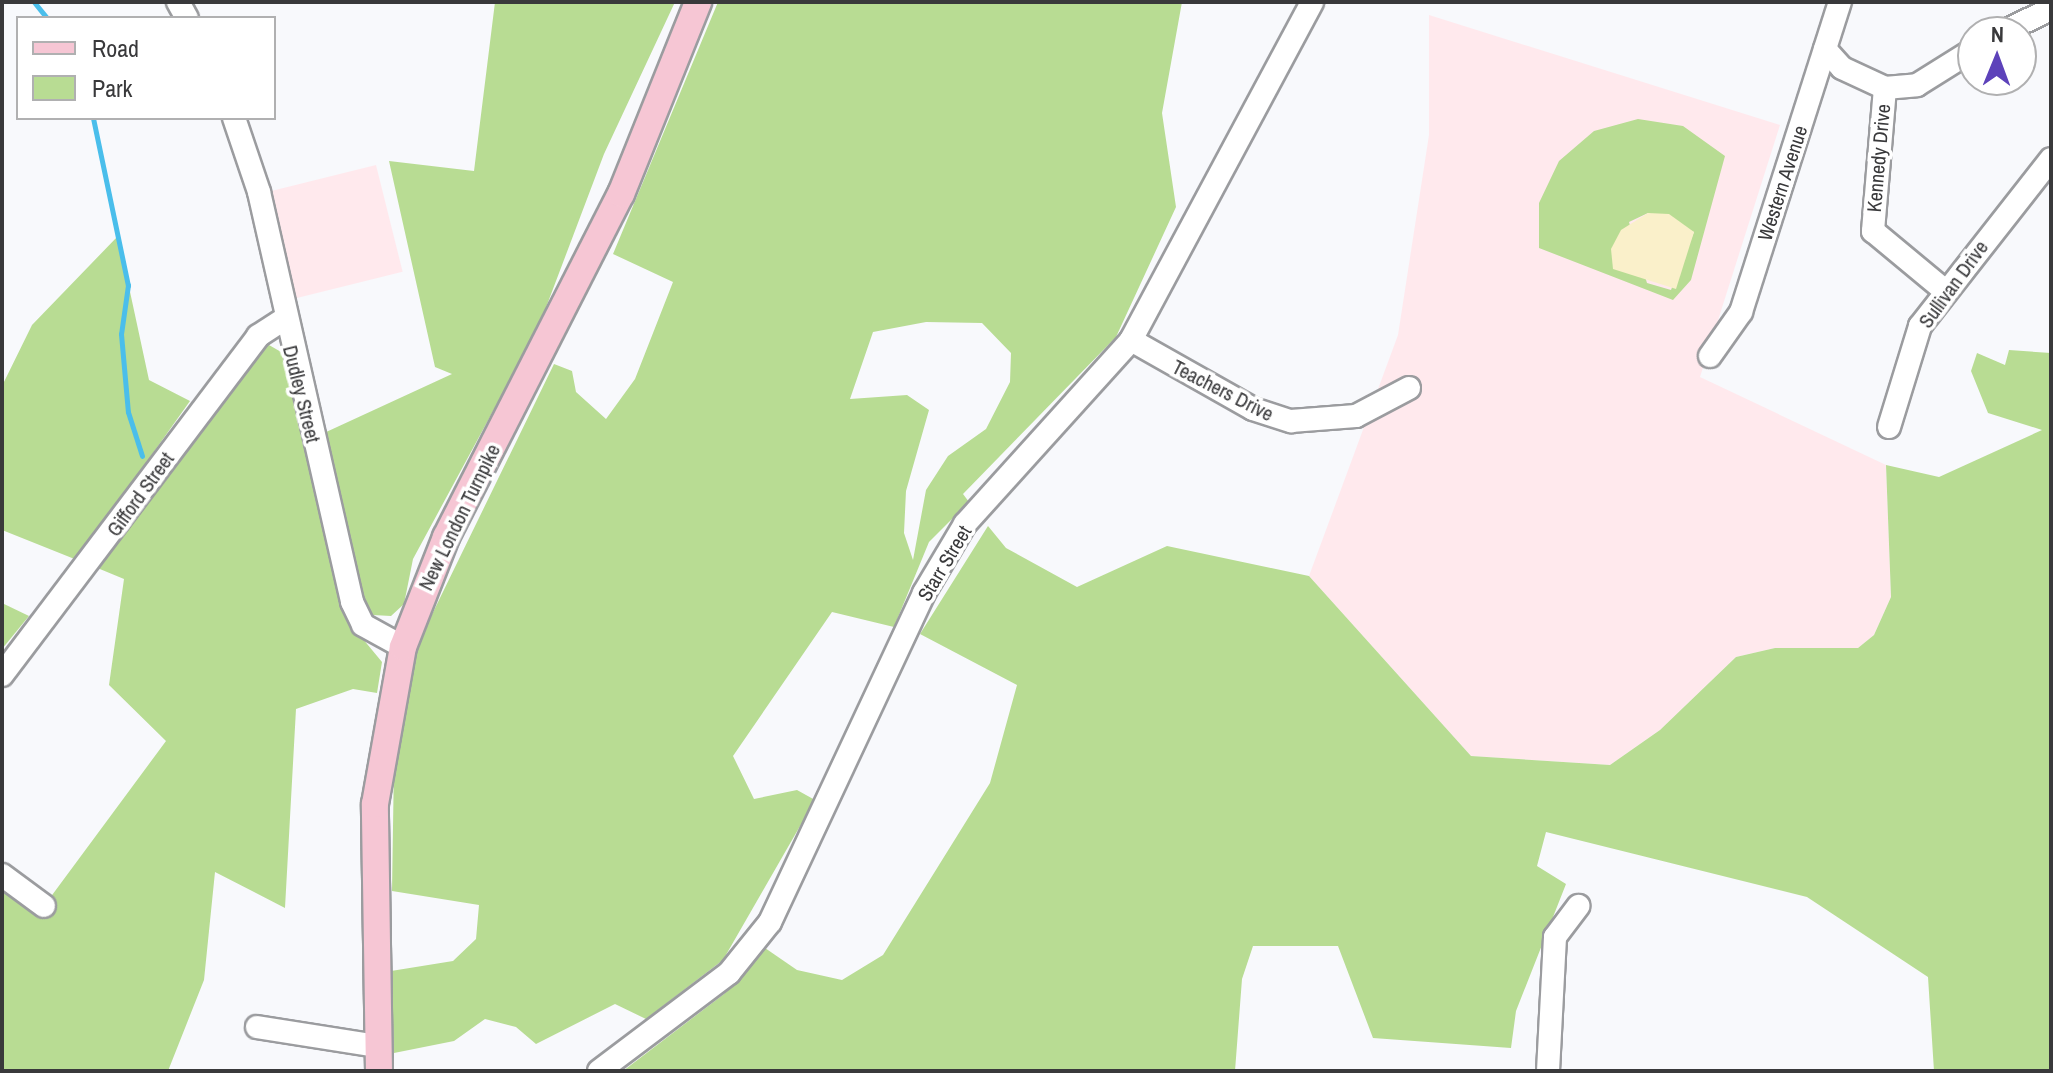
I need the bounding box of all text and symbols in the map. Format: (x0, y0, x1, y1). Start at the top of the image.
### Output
legend (16, 16, 276, 120)
north arrow (1957, 16, 2037, 96)
text: N (1991, 19, 2004, 49)
text: Road (92, 32, 139, 64)
text: Park (92, 72, 132, 104)
street label: Kennedy Drive (1861, 103, 1895, 213)
street label: Western Avenue (1752, 122, 1812, 244)
street label: Sullivan Drive (1913, 236, 1993, 332)
street label: Dudley Street (278, 343, 326, 445)
street label: Teachers Drive (1168, 354, 1278, 426)
street label: New London Turnpike (413, 440, 505, 594)
street label: Gifford Street (101, 447, 179, 541)
street label: Starr Street (912, 521, 976, 605)

